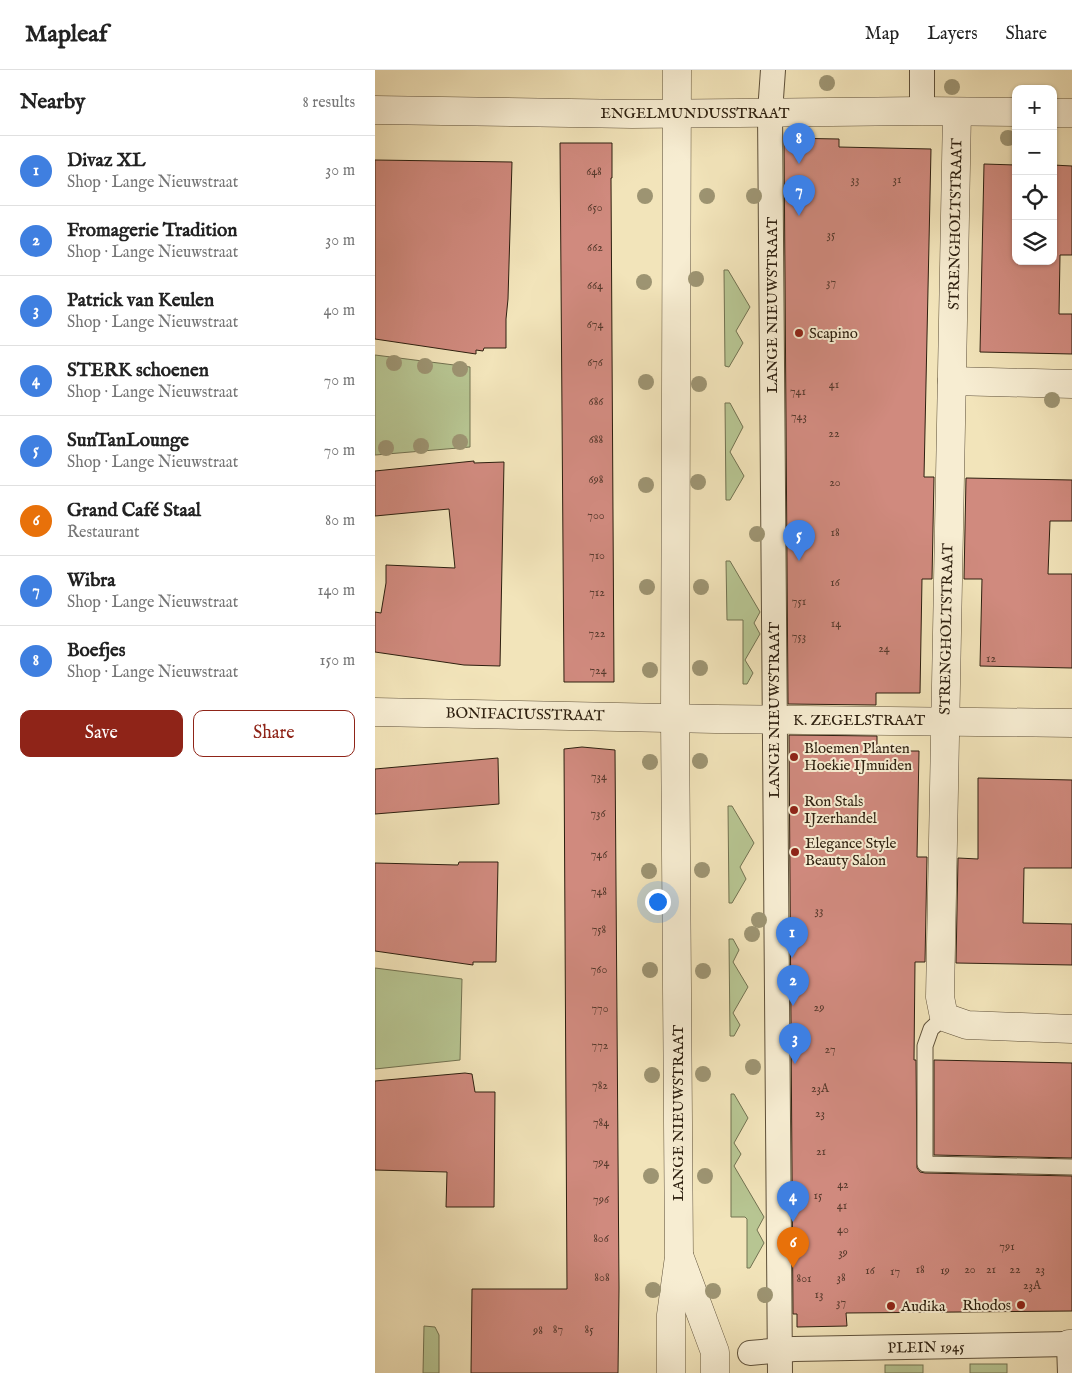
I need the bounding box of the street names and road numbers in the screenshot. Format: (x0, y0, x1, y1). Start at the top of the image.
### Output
street label: ENGELMUNDUSSTRAAT (601, 104, 789, 123)
street label: STRENGHOLTSTRAAT (945, 138, 966, 310)
street label: LANGE NIEUWSTRAAT (763, 217, 782, 393)
street label: STRENGHOLTSTRAAT (936, 543, 957, 715)
street label: LANGE NIEUWSTRAAT (765, 622, 784, 798)
street label: BONIFACIUSSTRAAT (445, 704, 605, 725)
street label: K. ZEGELSTRAAT (793, 711, 925, 730)
street label: LANGE NIEUWSTRAAT (669, 1025, 688, 1201)
street label: PLEIN 1945 (887, 1337, 965, 1358)

